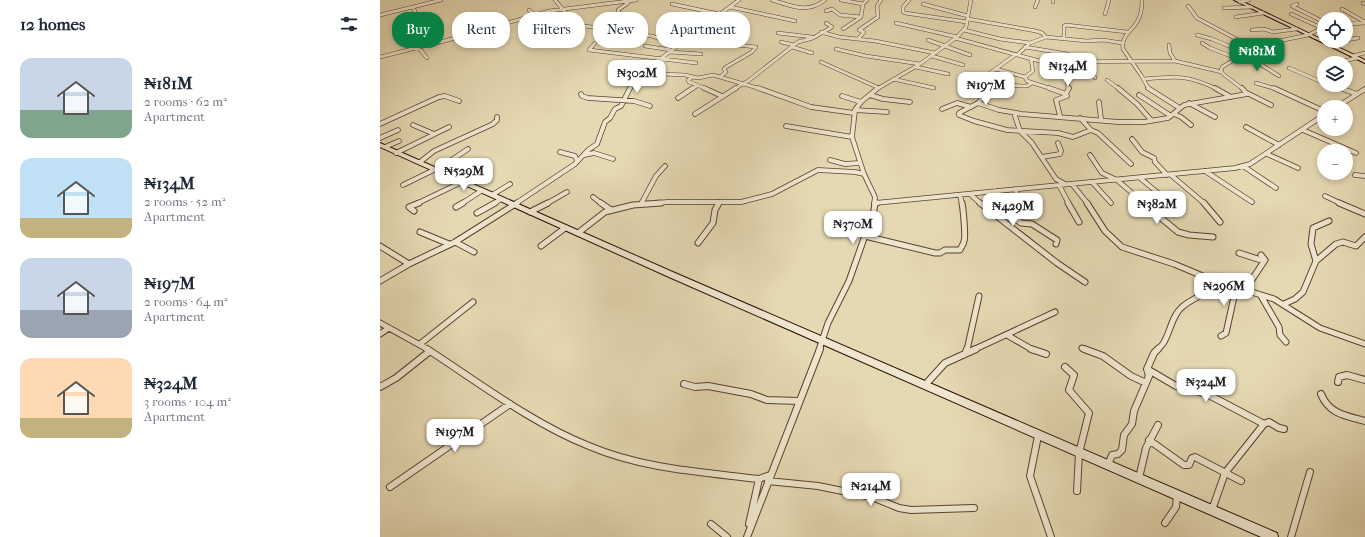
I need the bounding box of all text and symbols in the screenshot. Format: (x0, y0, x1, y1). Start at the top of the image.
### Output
chip: Buy (392, 12, 444, 48)
chip: Rent (452, 12, 510, 48)
chip: Filters (518, 12, 585, 48)
chip: New (593, 12, 648, 48)
chip: Apartment (656, 12, 750, 48)
map controls (1317, 12, 1353, 180)
button: locate (1317, 12, 1353, 48)
icon: filters (338, 13, 360, 35)
text: 12 homes (20, 14, 85, 34)
pin: ₦181M (1229, 38, 1285, 72)
text: ₦181M (1238, 43, 1276, 58)
pin: ₦134M (1040, 53, 1096, 87)
button: layers (1317, 56, 1353, 92)
text: ₦134M (1049, 58, 1087, 73)
pin: ₦302M (609, 60, 665, 94)
text: ₦302M (617, 65, 657, 80)
pin: ₦197M (958, 72, 1014, 106)
text: ₦181M (144, 73, 193, 93)
icon: home (52, 74, 100, 122)
text: ₦197M (966, 77, 1006, 92)
text: 2 rooms · 62 m² (144, 94, 227, 109)
button: + (1317, 100, 1353, 136)
text: Apartment (144, 109, 205, 124)
button: − (1317, 144, 1353, 180)
pin: ₦529M (436, 158, 492, 192)
text: ₦529M (444, 163, 484, 178)
text: ₦134M (144, 173, 195, 193)
icon: home (52, 174, 100, 222)
pin: ₦382M (1129, 191, 1185, 225)
pin: ₦429M (985, 193, 1041, 227)
text: 2 rooms · 52 m² (144, 194, 225, 209)
text: ₦382M (1137, 196, 1177, 211)
text: ₦429M (992, 198, 1034, 213)
text: Apartment (144, 209, 205, 224)
pin: ₦370M (825, 211, 881, 245)
text: ₦370M (833, 216, 873, 231)
text: ₦197M (144, 273, 195, 293)
pin: ₦296M (1196, 273, 1252, 307)
icon: home (52, 274, 100, 322)
text: ₦296M (1203, 278, 1245, 293)
text: 2 rooms · 64 m² (144, 294, 228, 309)
text: Apartment (144, 309, 205, 324)
pin: ₦324M (1178, 369, 1234, 403)
text: ₦324M (144, 373, 198, 393)
icon: home (52, 374, 100, 422)
text: ₦324M (1186, 374, 1226, 389)
text: 3 rooms · 104 m² (144, 394, 231, 409)
text: Apartment (144, 409, 205, 424)
pin: ₦197M (427, 419, 483, 453)
text: ₦197M (435, 424, 475, 439)
pin: ₦214M (843, 473, 899, 507)
text: ₦214M (851, 478, 891, 493)

